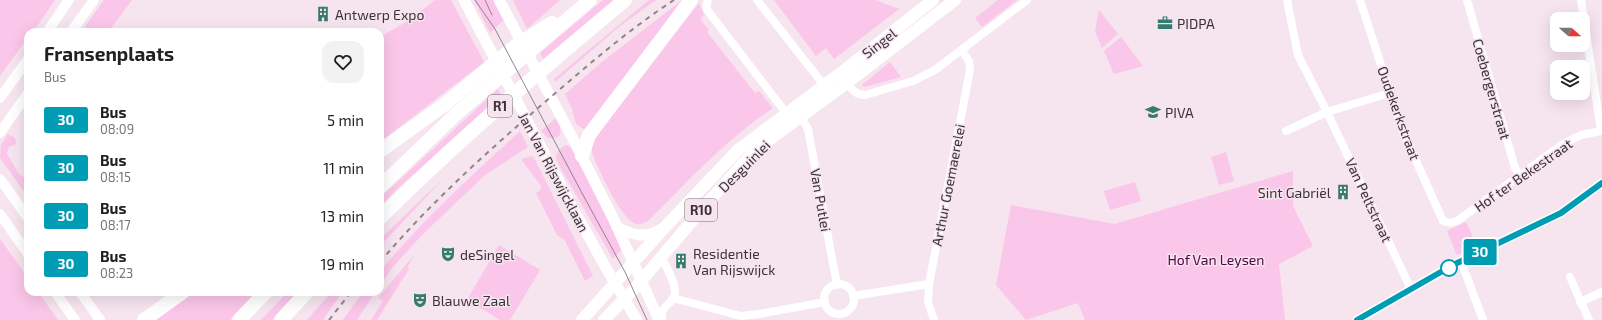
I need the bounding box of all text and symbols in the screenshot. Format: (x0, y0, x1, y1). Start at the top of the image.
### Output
building icon: Antwerp Expo (314, 5, 332, 23)
place label: Antwerp Expo (335, 6, 424, 23)
north arrow (1550, 12, 1590, 52)
map controls (1550, 12, 1590, 100)
office icon: PIDPA (1156, 14, 1174, 32)
place label: PIDPA (1177, 15, 1215, 32)
street label: Singel (858, 24, 900, 62)
street label: Coebergerstraat (1469, 37, 1515, 141)
button: heart (322, 41, 364, 83)
text: Fransenplaats (44, 42, 174, 65)
button: layers (1550, 60, 1590, 100)
street label: Oudekerkstraat (1374, 64, 1424, 162)
text: Bus (44, 69, 66, 85)
road number: R1 (488, 95, 512, 117)
text: Bus (100, 103, 126, 121)
school or university icon: PIVA (1144, 103, 1162, 121)
place label: PIVA (1165, 104, 1194, 121)
street label: Jan Van Rijswijcklaan (515, 109, 593, 235)
text: 30 (58, 111, 74, 128)
text: 5 min (327, 111, 364, 129)
text: 08:09 (100, 121, 134, 137)
street label: Arthur Goemaerelei (928, 122, 968, 248)
street label: Hof ter Bekestraat (1471, 135, 1575, 215)
street label: Desguinlei (714, 136, 774, 196)
text: Bus (100, 151, 126, 169)
street label: Van Peltstraat (1342, 155, 1396, 245)
text: 30 (58, 159, 74, 176)
text: 11 min (323, 159, 364, 177)
street label: Van Putlei (807, 167, 835, 233)
text: 08:15 (100, 169, 131, 185)
building icon: Sint Gabriël (1334, 183, 1352, 201)
place label: Sint Gabriël (1258, 184, 1332, 201)
text: Bus (100, 199, 126, 217)
road number: R10 (685, 199, 717, 221)
text: 30 (58, 207, 74, 224)
text: 13 min (321, 207, 364, 225)
text: 08:17 (100, 217, 131, 233)
line badge: 30 (1462, 239, 1498, 265)
text: 30 (1472, 243, 1488, 260)
theatre icon: deSingel (439, 245, 457, 263)
place label: Residentie Van Rijswijck (693, 245, 775, 278)
place label: deSingel (460, 246, 515, 263)
text: Bus (100, 247, 126, 265)
park label: Hof Van Leysen (1167, 251, 1265, 268)
building icon: Residentie Van Rijswijck (672, 252, 690, 270)
text: 30 (58, 255, 74, 272)
text: 19 min (321, 255, 364, 273)
unlabelled marker (1440, 259, 1458, 277)
text: 08:23 (100, 265, 133, 281)
theatre icon: Blauwe Zaal (411, 291, 429, 309)
place label: Blauwe Zaal (432, 292, 511, 309)

